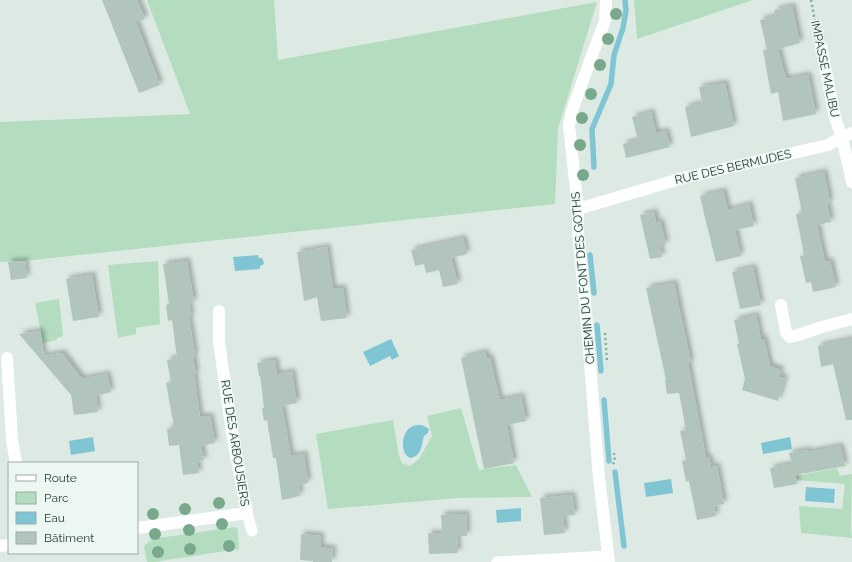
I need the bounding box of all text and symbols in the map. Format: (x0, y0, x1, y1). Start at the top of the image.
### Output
street label: IMPASSE MALIBU (808, 19, 842, 119)
street label: RUE DES BERMUDES (673, 147, 793, 187)
street label: CHEMIN DU FONT DES GOTHS (568, 191, 598, 365)
street label: RUE DES ARBOUSIERS (218, 379, 252, 507)
legend (8, 462, 138, 554)
text: Route (44, 471, 77, 485)
text: Parc (44, 491, 69, 505)
text: Eau (44, 511, 65, 525)
text: Bâtiment (44, 531, 94, 545)

